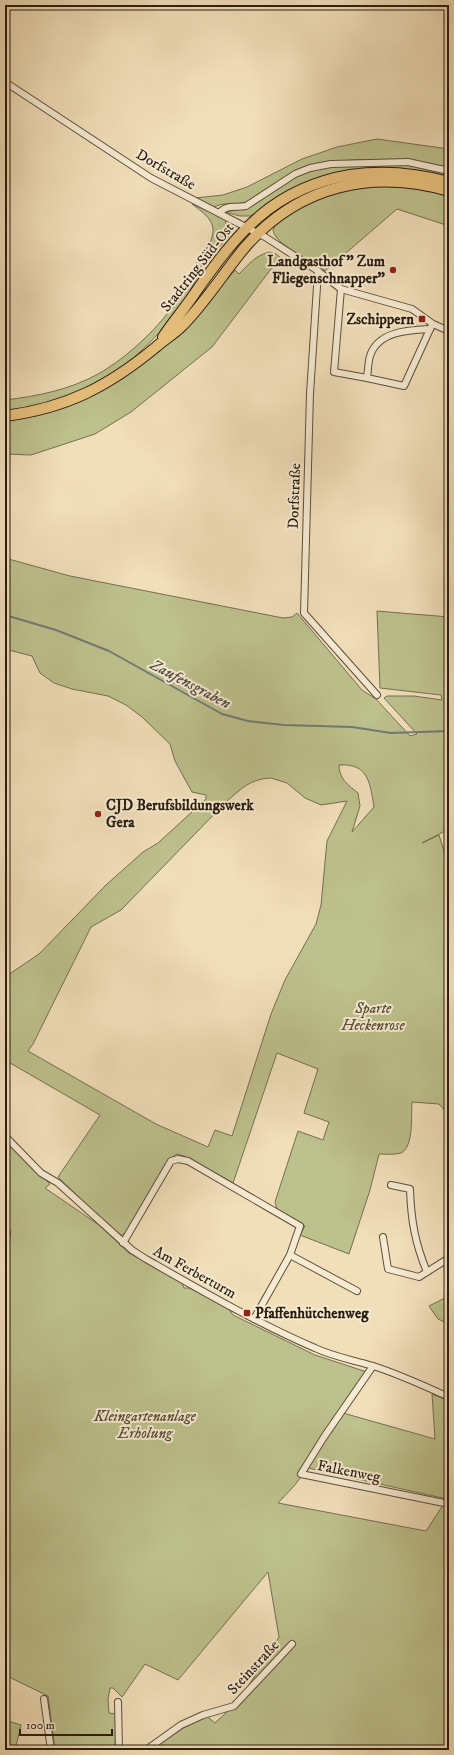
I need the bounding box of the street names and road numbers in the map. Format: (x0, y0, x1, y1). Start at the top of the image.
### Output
street label: Dorfstraße (132, 145, 199, 194)
street label: Stadtring Süd-Ost (157, 219, 238, 316)
street label: Dorfstraße (284, 463, 305, 529)
street label: Am Ferberturm (150, 1242, 240, 1303)
street label: Falkenweg (316, 1456, 383, 1487)
street label: Steinstraße (223, 1636, 283, 1699)

